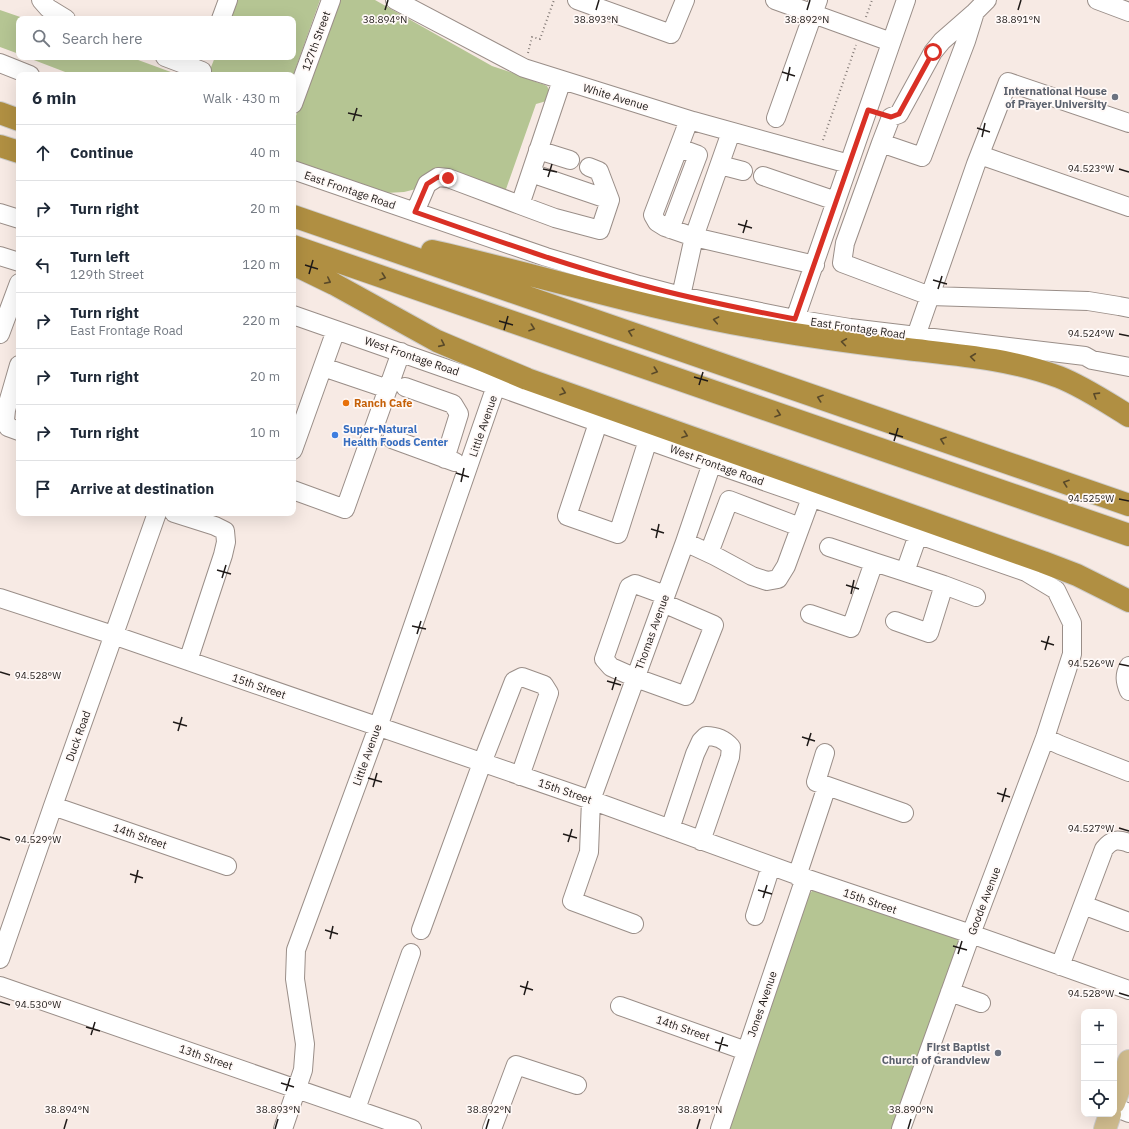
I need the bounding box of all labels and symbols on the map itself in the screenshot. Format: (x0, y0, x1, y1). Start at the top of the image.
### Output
street label: 127th Street (299, 9, 333, 73)
text: 38.894°N (363, 13, 407, 26)
text: 38.893°N (574, 13, 618, 26)
text: 38.892°N (785, 13, 829, 26)
text: 38.891°N (996, 13, 1040, 26)
route start (924, 43, 942, 61)
street label: White Avenue (581, 80, 651, 114)
place label: International House of Prayer University (1003, 84, 1107, 111)
marker: International House of Prayer University (1110, 92, 1120, 102)
text: 94.523°W (1068, 162, 1114, 175)
street label: East Frontage Road (302, 168, 398, 212)
route end (439, 169, 457, 187)
one-way arrow (379, 272, 386, 280)
one-way arrow (324, 276, 331, 284)
street label: East Frontage Road (810, 314, 906, 342)
one-way arrow (713, 316, 719, 324)
one-way arrow (528, 324, 535, 332)
text: 94.524°W (1068, 327, 1114, 340)
one-way arrow (628, 329, 635, 337)
street label: West Frontage Road (363, 333, 461, 379)
one-way arrow (841, 338, 847, 347)
one-way arrow (438, 339, 445, 347)
one-way arrow (970, 353, 976, 362)
one-way arrow (651, 366, 658, 375)
one-way arrow (559, 387, 566, 395)
street label: Little Avenue (466, 393, 500, 459)
one-way arrow (1093, 393, 1100, 400)
one-way arrow (817, 394, 824, 402)
place label: Ranch Cafe (354, 396, 413, 410)
marker: Ranch Cafe (341, 398, 351, 408)
one-way arrow (774, 409, 781, 417)
place label: Super-Natural Health Foods Center (343, 422, 449, 449)
marker: Super-Natural Health Foods Center (330, 430, 340, 440)
one-way arrow (681, 431, 688, 439)
one-way arrow (940, 436, 947, 445)
street label: West Frontage Road (668, 441, 766, 489)
one-way arrow (1062, 479, 1069, 487)
text: 94.525°W (1068, 492, 1114, 505)
street label: Thomas Avenue (632, 593, 672, 671)
text: 94.526°W (1068, 657, 1114, 670)
text: 94.528°W (15, 669, 61, 682)
street label: 15th Street (230, 670, 288, 702)
street label: Duck Road (62, 709, 94, 763)
street label: Little Avenue (349, 722, 385, 788)
street label: 15th Street (536, 775, 594, 807)
street label: 14th Street (111, 820, 169, 852)
text: 94.527°W (1068, 822, 1114, 835)
text: 94.529°W (15, 833, 61, 846)
street label: Goode Avenue (965, 865, 1003, 937)
street label: 15th Street (841, 885, 899, 917)
street label: Jones Avenue (744, 969, 780, 1039)
text: 94.528°W (1068, 987, 1114, 1000)
text: 94.530°W (15, 998, 61, 1011)
street label: 14th Street (654, 1012, 712, 1044)
place label: First Baptist Church of Grandview (882, 1040, 991, 1067)
street label: 13th Street (177, 1041, 235, 1073)
marker: First Baptist Church of Grandview (993, 1048, 1003, 1058)
text: 38.894°N (45, 1103, 89, 1116)
text: 38.893°N (256, 1103, 300, 1116)
text: 38.892°N (467, 1103, 511, 1116)
text: 38.891°N (678, 1103, 722, 1116)
text: 38.890°N (889, 1103, 933, 1116)

